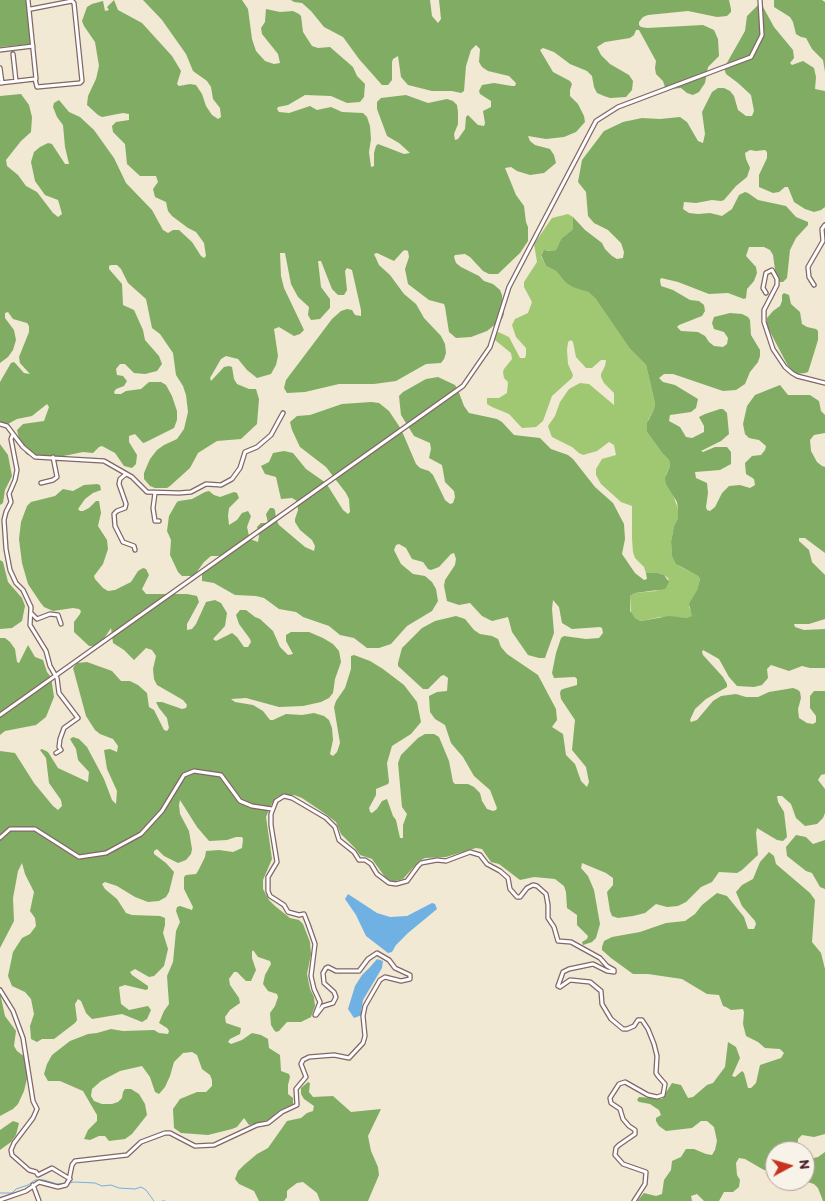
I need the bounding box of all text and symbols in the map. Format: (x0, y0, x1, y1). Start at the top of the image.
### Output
north arrow (765, 1141, 815, 1191)
text: N (795, 1159, 813, 1170)

